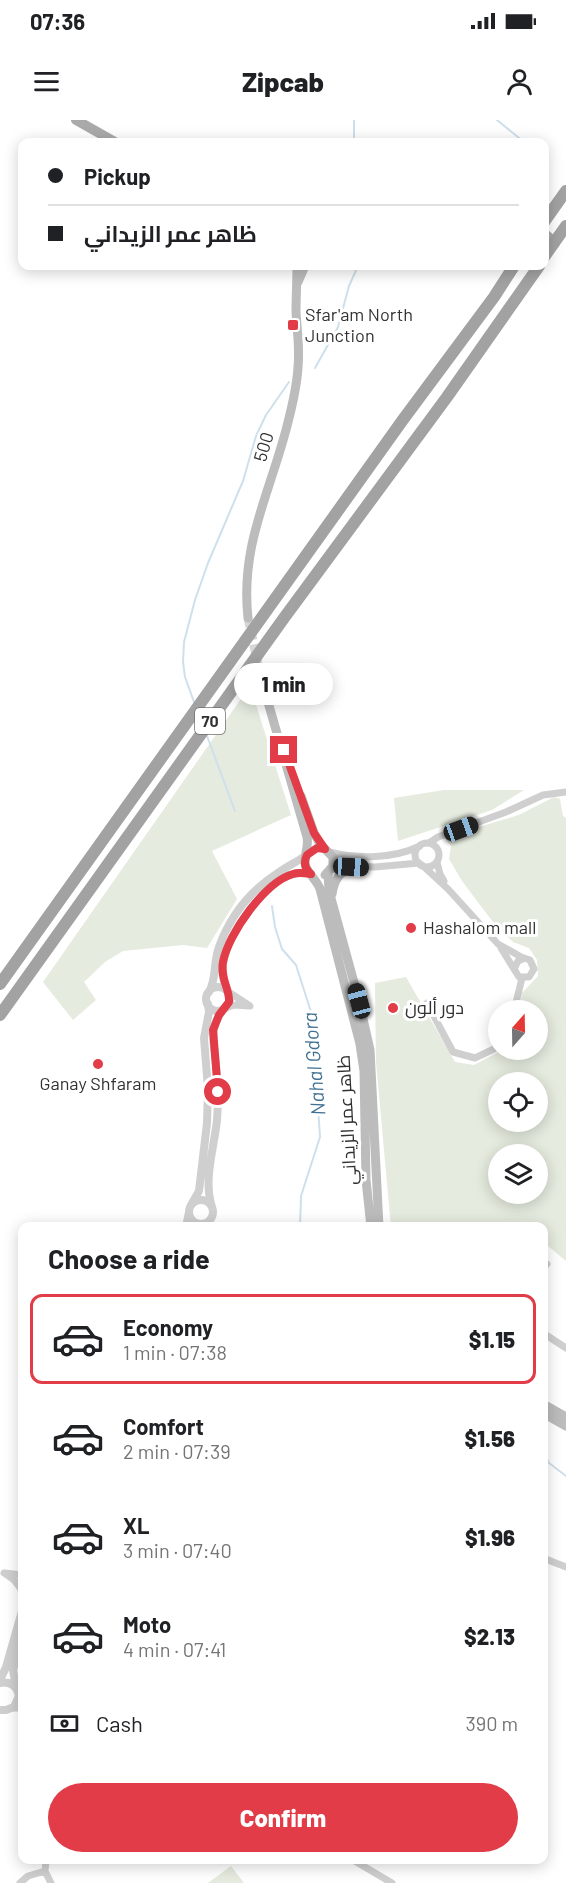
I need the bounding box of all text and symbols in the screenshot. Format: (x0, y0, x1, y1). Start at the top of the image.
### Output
text: 07:36 (30, 8, 85, 34)
icon: menu (30, 65, 63, 98)
text: Zipcab (242, 65, 324, 97)
icon: person (503, 65, 536, 98)
text: Pickup (84, 163, 151, 189)
text: ظاهر عمر الزيداني (84, 220, 257, 246)
place label: Sfar'am North Junction (305, 303, 413, 346)
marker: Sfar'am North Junction (286, 318, 300, 332)
street label: 500 (248, 429, 278, 464)
callout: 1 min (234, 663, 334, 705)
text: 1 min (262, 672, 305, 696)
road number: 70 (195, 708, 225, 734)
route end (270, 736, 297, 763)
car (441, 814, 481, 844)
car (333, 857, 369, 877)
place label: Hashalom mall (423, 916, 536, 938)
marker: Hashalom mall (404, 921, 418, 935)
car (346, 981, 372, 1021)
place label: دور ألون (405, 996, 464, 1019)
north arrow (488, 1000, 548, 1060)
map controls (488, 1000, 548, 1204)
marker: دور ألون (386, 1001, 400, 1015)
water label: Nahal Gdora (297, 1011, 329, 1117)
street label: ظاهر عمر الزيداني (332, 1054, 364, 1186)
marker: Ganay Shfaram (91, 1057, 105, 1071)
place label: Ganay Shfaram (40, 1072, 156, 1094)
button: locate (488, 1072, 548, 1132)
route start (204, 1078, 231, 1105)
button: layers (488, 1144, 548, 1204)
text: Choose a ride (48, 1242, 210, 1274)
icon: car (51, 1312, 105, 1366)
text: Economy (123, 1314, 213, 1340)
text: $1.15 (469, 1326, 515, 1352)
text: 1 min · 07:38 (123, 1340, 227, 1364)
icon: car (51, 1411, 105, 1465)
text: Comfort (123, 1413, 204, 1439)
text: $1.56 (465, 1425, 515, 1451)
text: 2 min · 07:39 (123, 1439, 231, 1463)
icon: car (51, 1510, 105, 1564)
text: XL (123, 1512, 149, 1538)
text: $1.96 (465, 1524, 515, 1550)
text: 3 min · 07:40 (123, 1538, 232, 1562)
icon: car (51, 1609, 105, 1663)
text: Moto (123, 1611, 171, 1637)
text: $2.13 (464, 1623, 515, 1649)
text: 4 min · 07:41 (123, 1637, 226, 1661)
icon: cash (48, 1707, 81, 1740)
text: Cash (96, 1710, 143, 1736)
text: 390 m (465, 1711, 518, 1735)
button: Confirm (48, 1783, 518, 1852)

